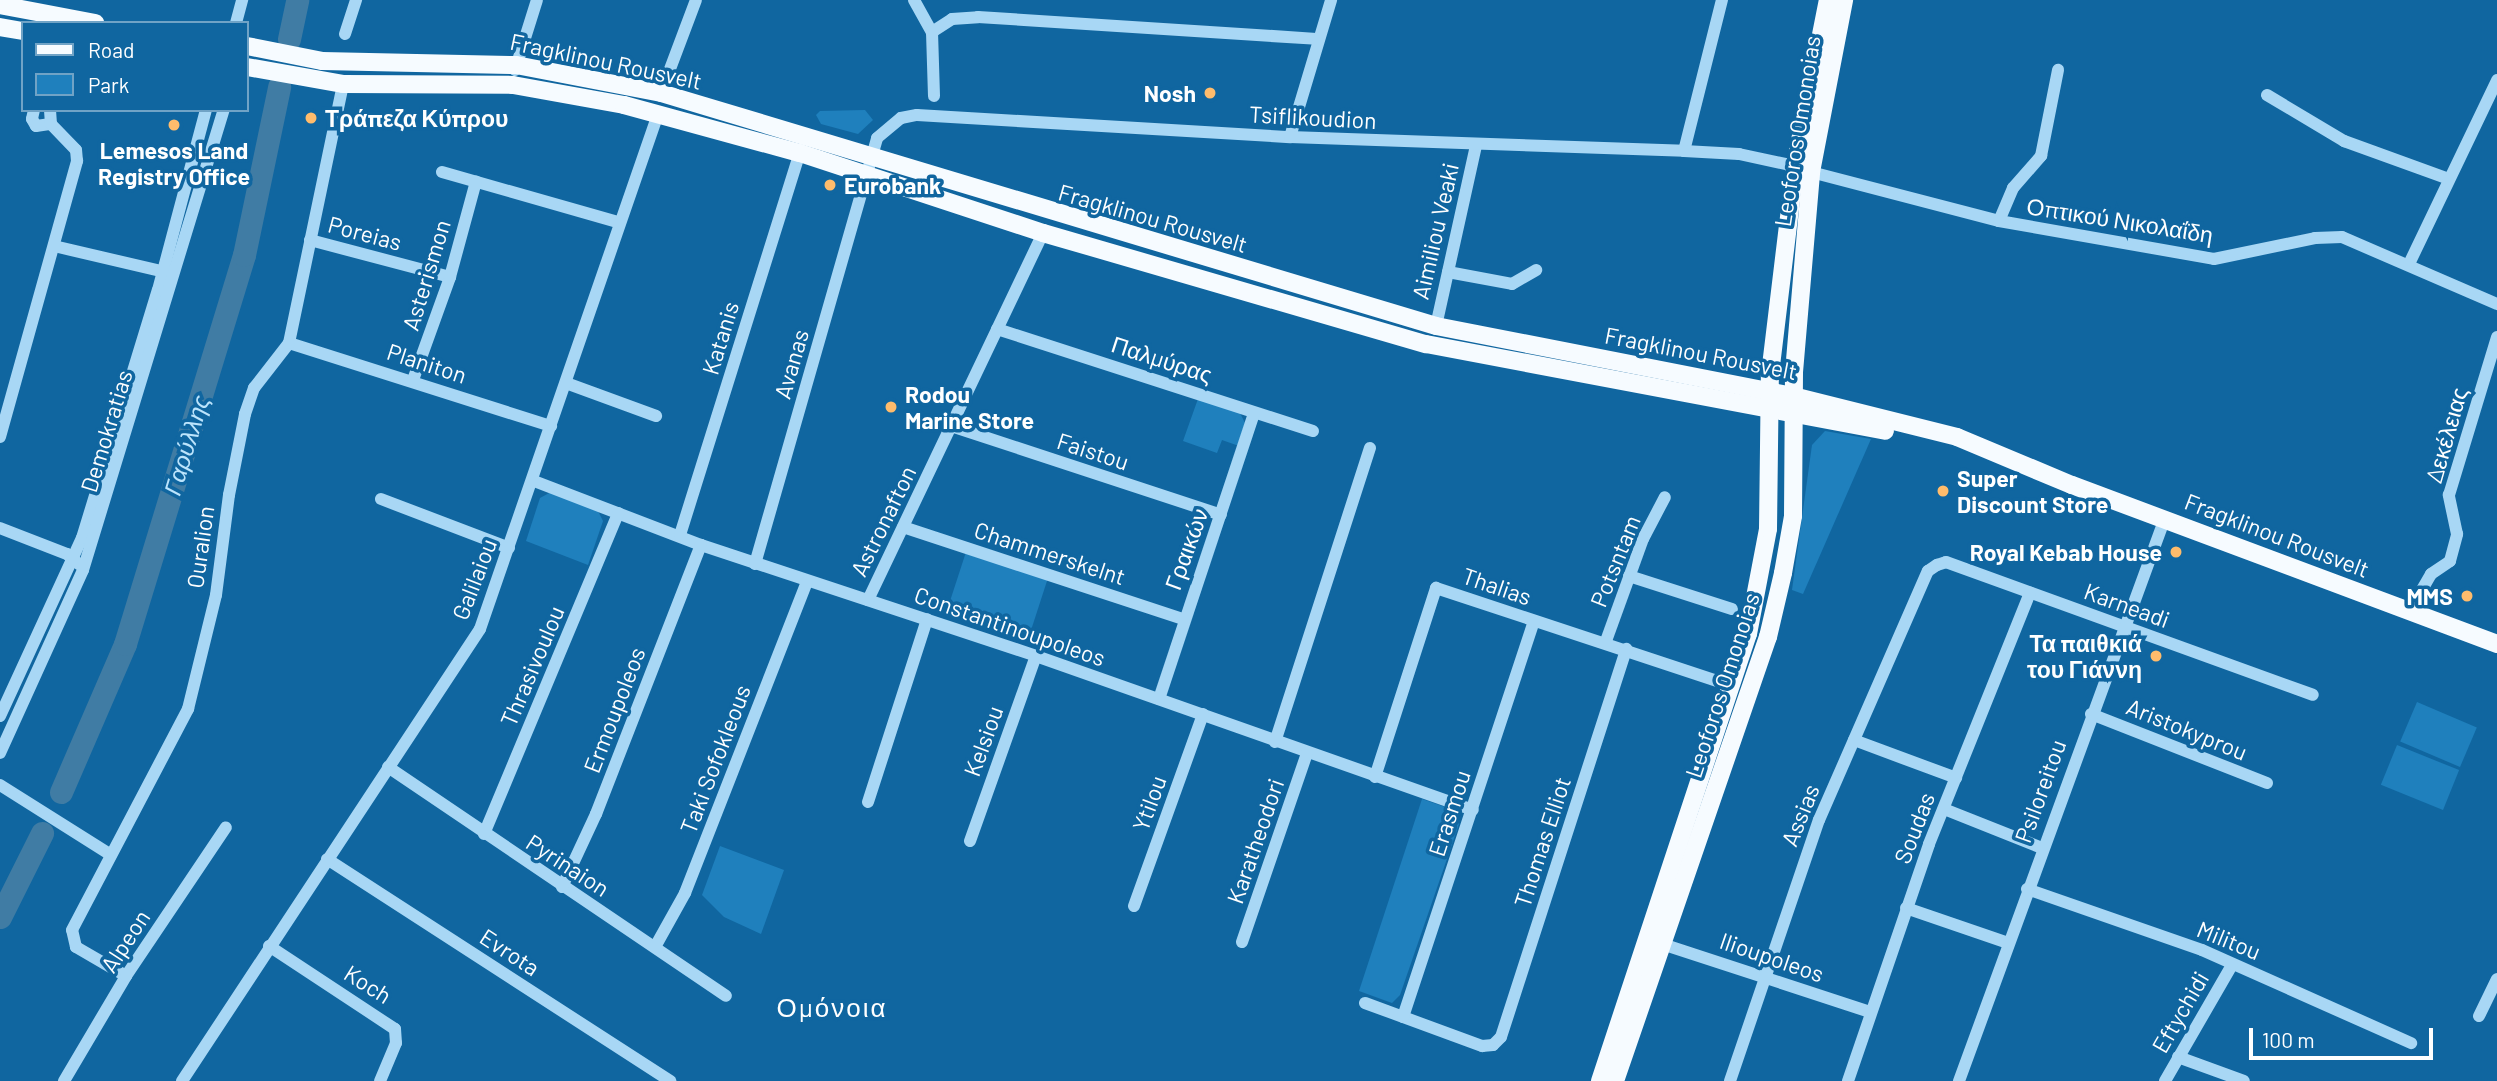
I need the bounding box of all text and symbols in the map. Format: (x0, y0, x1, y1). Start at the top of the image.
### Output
legend (21, 21, 248, 112)
street label: Fragklinou Rousvelt (508, 27, 704, 95)
street label: Leoforos Omonoias (1768, 34, 1826, 228)
text: Road (88, 37, 134, 62)
text: Park (88, 72, 129, 97)
place label: Nosh (1144, 79, 1196, 107)
marker: Nosh (1202, 85, 1218, 101)
street label: Tsiflikoudion (1249, 100, 1377, 134)
place label: Τράπεζα Κύπρου (325, 104, 508, 132)
marker: Τράπεζα Κύπρου (303, 110, 319, 126)
marker: Lemesos Land Registry Office (166, 117, 182, 133)
place label: Lemesos Land Registry Office (98, 136, 250, 190)
street label: Aimiliou Veaki (1406, 160, 1464, 302)
place label: Eurobank (844, 171, 941, 199)
marker: Eurobank (822, 177, 838, 193)
street label: Fragklinou Rousvelt (1055, 178, 1251, 258)
street label: Οπτικού Νικολαΐδη (2025, 192, 2215, 248)
street label: Poreias (325, 210, 405, 256)
street label: Asterismon (396, 216, 456, 334)
street label: Katanis (696, 298, 744, 378)
street label: Fragklinou Rousvelt (1603, 321, 1799, 385)
street label: Avanas (768, 326, 814, 402)
street label: Παλμύρας (1108, 330, 1216, 388)
street label: Planiton (384, 337, 470, 389)
street label: Demokratias (74, 367, 138, 495)
place label: Rodou Marine Store (905, 380, 1034, 434)
street label: Δεκέλειας (2419, 384, 2473, 486)
water label: Γαρύλλης (157, 392, 215, 498)
marker: Rodou Marine Store (883, 399, 899, 415)
street label: Faistou (1054, 426, 1132, 476)
street label: Astronafton (844, 461, 922, 581)
place label: Super Discount Store (1957, 464, 2108, 518)
marker: Super Discount Store (1935, 483, 1951, 499)
street label: Fragklinou Rousvelt (2181, 487, 2373, 583)
street label: Ouralion (181, 504, 219, 590)
street label: Γραικών (1159, 504, 1213, 594)
street label: Potsntam (1584, 511, 1646, 611)
street label: Chammerskelnt (971, 516, 1129, 590)
street label: Galilaiou (446, 535, 502, 623)
place label: Royal Kebab House (1970, 538, 2162, 566)
marker: Royal Kebab House (2168, 544, 2184, 560)
street label: Thalias (1459, 561, 1535, 611)
street label: Karneadi (2081, 577, 2173, 633)
street label: Constantinoupoleos (911, 580, 1109, 672)
place label: MMS (2406, 582, 2453, 610)
marker: MMS (2459, 588, 2475, 604)
street label: Leoforos Omonoias (1679, 589, 1765, 781)
street label: Thrasivoulou (494, 602, 570, 730)
place label: Τα παιθκιά του Γιάννη (2027, 629, 2142, 683)
street label: Ermoupoleos (577, 643, 651, 777)
marker: Τα παιθκιά του Γιάννη (2148, 648, 2164, 664)
street label: Taki Sofokleous (674, 681, 756, 837)
street label: Aristokyprou (2123, 692, 2251, 766)
street label: Kelsiou (958, 702, 1008, 780)
street label: Psiloreitou (2009, 736, 2071, 846)
street label: Erasmou (1422, 767, 1476, 859)
street label: Ytilou (1126, 772, 1172, 834)
street label: Thomas Elliot (1508, 773, 1576, 911)
street label: Karatheodori (1221, 775, 1289, 907)
street label: Assias (1775, 780, 1825, 850)
street label: Soudas (1888, 789, 1940, 867)
street label: Pyrinaion (521, 828, 615, 902)
street label: Alpeon (95, 905, 155, 977)
street label: Militou (2193, 915, 2265, 965)
street label: Evrota (475, 923, 545, 981)
street label: Ilioupoleos (1716, 926, 1828, 988)
street label: Koch (339, 959, 397, 1009)
street label: Eftychidi (2146, 966, 2214, 1058)
district label: Ομόνοια (777, 991, 887, 1023)
scale bar (2252, 1014, 2436, 1058)
text: 100 m (2262, 1027, 2315, 1052)

